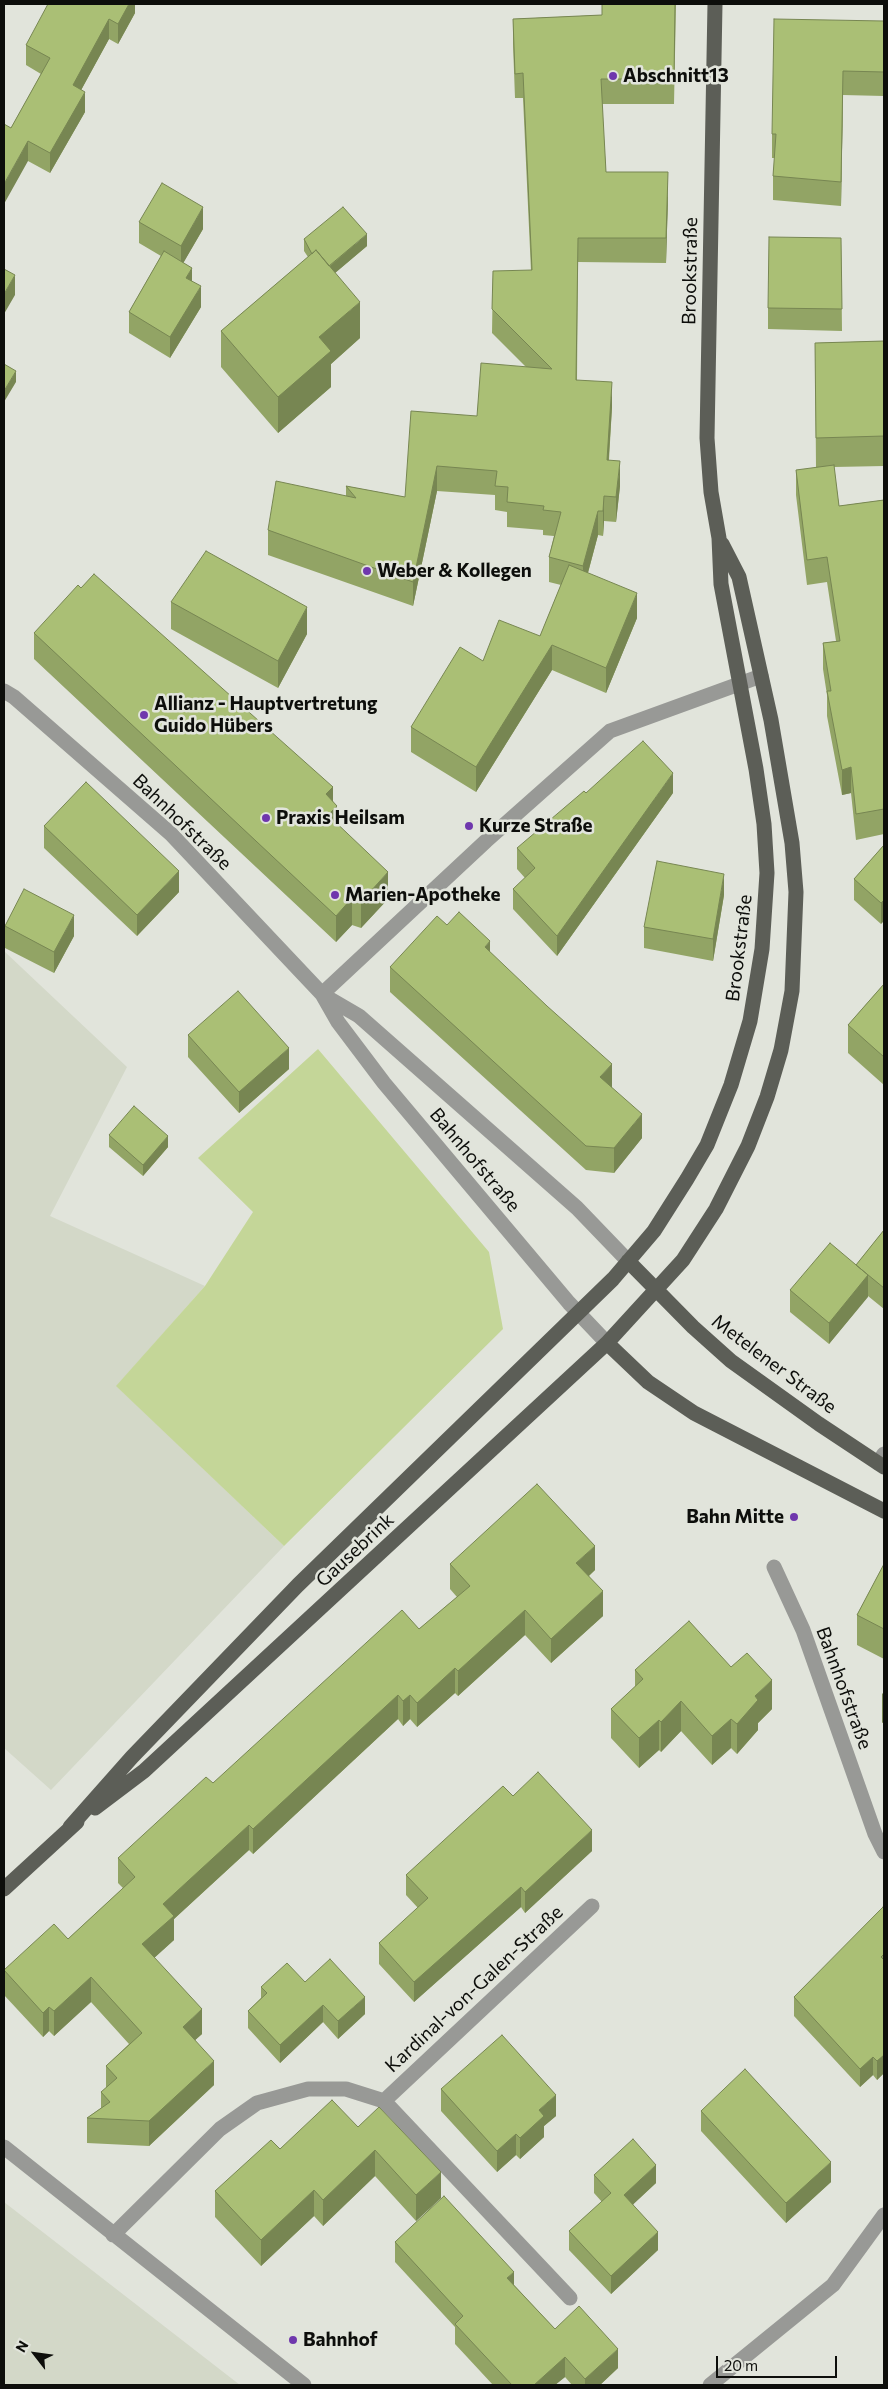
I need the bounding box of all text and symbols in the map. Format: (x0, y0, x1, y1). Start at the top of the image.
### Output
place label: Abschnitt13 (623, 65, 729, 87)
marker: Abschnitt13 (607, 70, 619, 82)
street label: Brookstraße (678, 217, 702, 325)
place label: Weber & Kollegen (377, 560, 532, 582)
marker: Weber & Kollegen (361, 565, 373, 577)
place label: Allianz - Hauptvertretung Guido Hübers (154, 693, 377, 737)
marker: Allianz - Hauptvertretung Guido Hübers (138, 709, 150, 721)
street label: Bahnhofstraße (128, 769, 236, 875)
place label: Praxis Heilsam (276, 807, 405, 829)
marker: Praxis Heilsam (260, 812, 272, 824)
place label: Kurze Straße (479, 815, 593, 837)
marker: Kurze Straße (463, 820, 475, 832)
place label: Marien-Apotheke (345, 884, 501, 906)
marker: Marien-Apotheke (329, 889, 341, 901)
street label: Brookstraße (721, 893, 757, 1003)
street label: Bahnhofstraße (425, 1103, 525, 1217)
street label: Metelener Straße (707, 1310, 841, 1418)
place label: Bahn Mitte (686, 1506, 784, 1528)
street label: Gausebrink (311, 1508, 399, 1592)
marker: Bahn Mitte (788, 1511, 800, 1523)
street label: Bahnhofstraße (811, 1624, 877, 1752)
street label: Kardinal-von-Galen-Straße (381, 1901, 567, 2077)
north arrow (10, 2329, 60, 2379)
place label: Bahnhof (303, 2329, 378, 2351)
marker: Bahnhof (287, 2334, 299, 2346)
text: N (12, 2337, 32, 2355)
scale bar (718, 2346, 839, 2378)
text: 20 m (724, 2356, 758, 2374)

